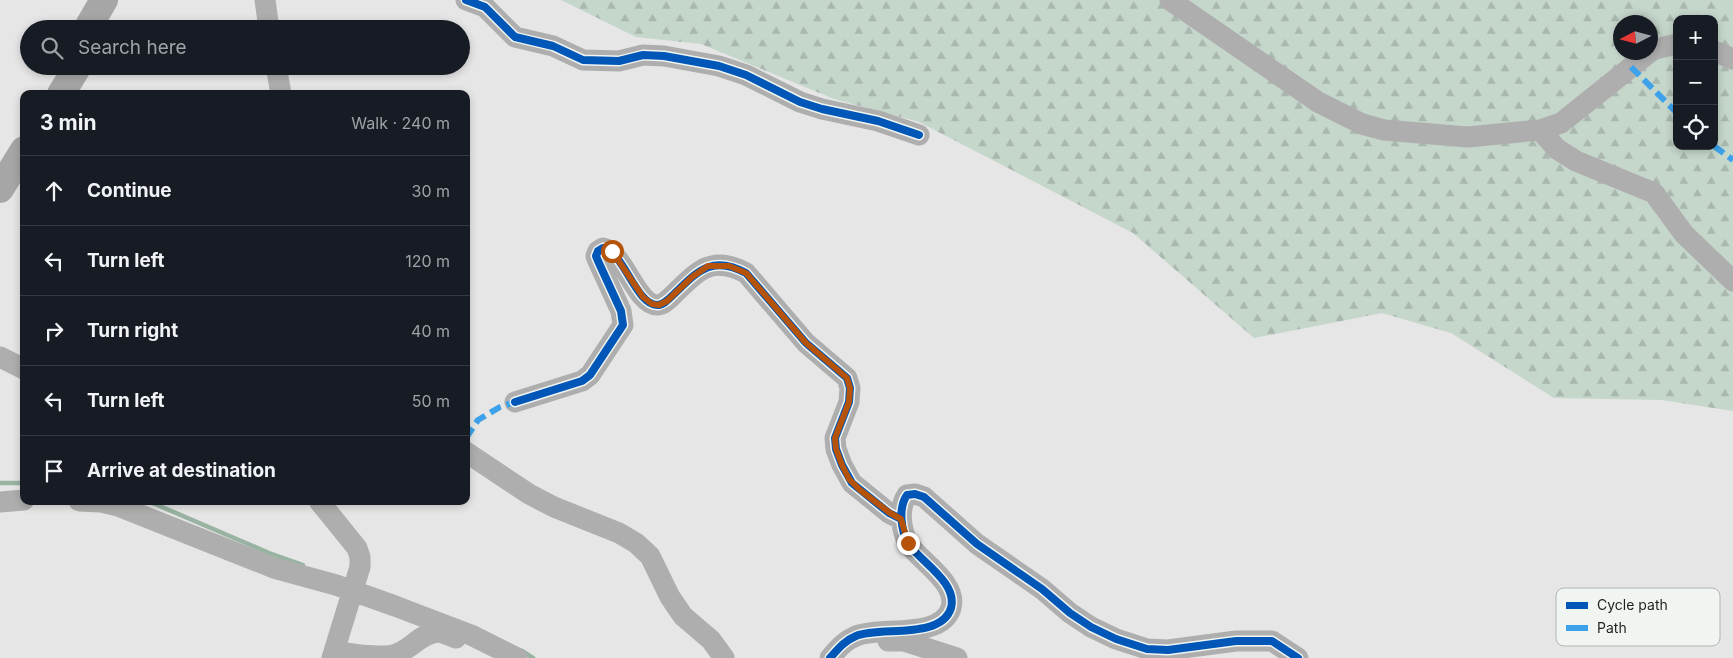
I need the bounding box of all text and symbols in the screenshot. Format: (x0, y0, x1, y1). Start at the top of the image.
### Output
north arrow (1613, 15, 1658, 60)
map controls (1673, 15, 1718, 150)
button: + (1673, 15, 1718, 60)
search box (20, 20, 470, 75)
icon: search (38, 34, 66, 62)
text: Search here (78, 36, 187, 59)
button: − (1673, 60, 1718, 105)
button: locate (1673, 105, 1718, 150)
text: 3 min (40, 110, 96, 135)
text: Walk · 240 m (351, 113, 450, 133)
icon: ahead (40, 177, 68, 205)
text: Continue (87, 179, 172, 202)
text: 30 m (412, 181, 450, 201)
route start (601, 240, 624, 263)
icon: left (40, 247, 68, 275)
text: Turn left (87, 249, 165, 272)
text: 120 m (405, 251, 450, 271)
icon: right (40, 317, 68, 345)
text: Turn right (87, 319, 178, 342)
text: 40 m (411, 321, 450, 341)
icon: left (40, 387, 68, 415)
text: Turn left (87, 389, 165, 412)
text: 50 m (412, 391, 450, 411)
icon: arrive (40, 457, 68, 485)
text: Arrive at destination (87, 459, 276, 482)
route end (897, 532, 920, 555)
legend (1556, 588, 1720, 646)
text: Cycle path (1597, 596, 1668, 613)
text: Path (1597, 619, 1627, 636)

